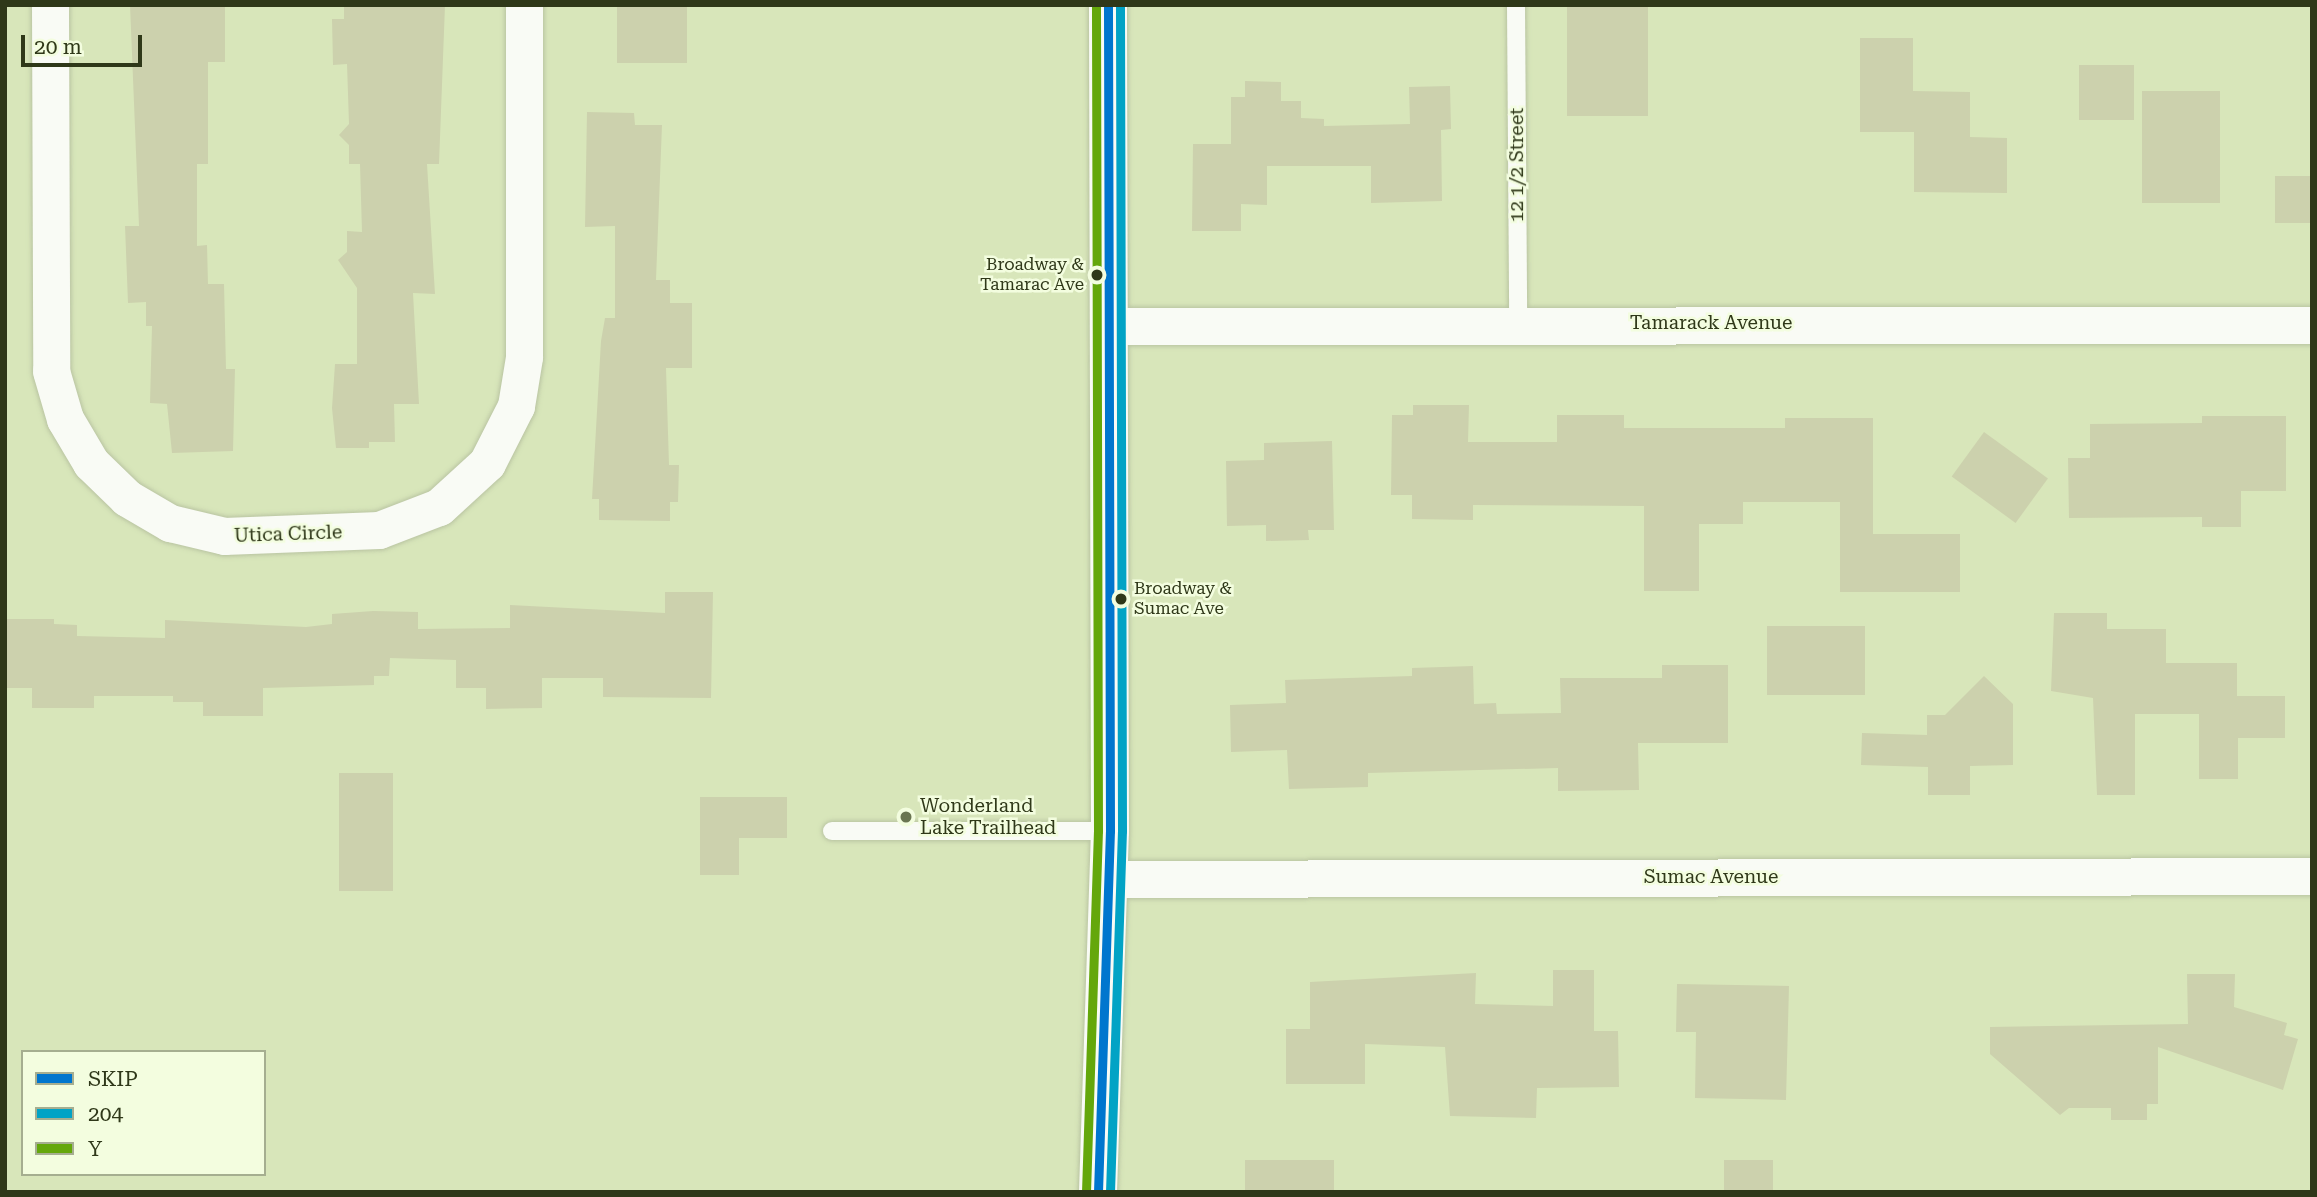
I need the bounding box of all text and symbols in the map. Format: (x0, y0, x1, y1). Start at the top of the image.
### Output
scale bar (24, 21, 145, 65)
text: 20 m (34, 35, 82, 59)
street label: 12 1/2 Street (1506, 108, 1528, 222)
place label: Broadway & Tamarac Ave (980, 255, 1084, 295)
marker: Broadway & Tamarac Ave (1090, 268, 1104, 282)
street label: Tamarack Avenue (1630, 312, 1792, 334)
street label: Utica Circle (233, 521, 343, 547)
place label: Broadway & Sumac Ave (1134, 579, 1232, 619)
marker: Broadway & Sumac Ave (1114, 592, 1128, 606)
place label: Wonderland Lake Trailhead (920, 795, 1056, 839)
marker: Wonderland Lake Trailhead (898, 809, 914, 825)
street label: Sumac Avenue (1644, 866, 1778, 888)
legend (21, 1050, 266, 1176)
text: SKIP (88, 1067, 138, 1091)
text: 204 (88, 1102, 123, 1126)
text: Y (88, 1137, 102, 1161)

